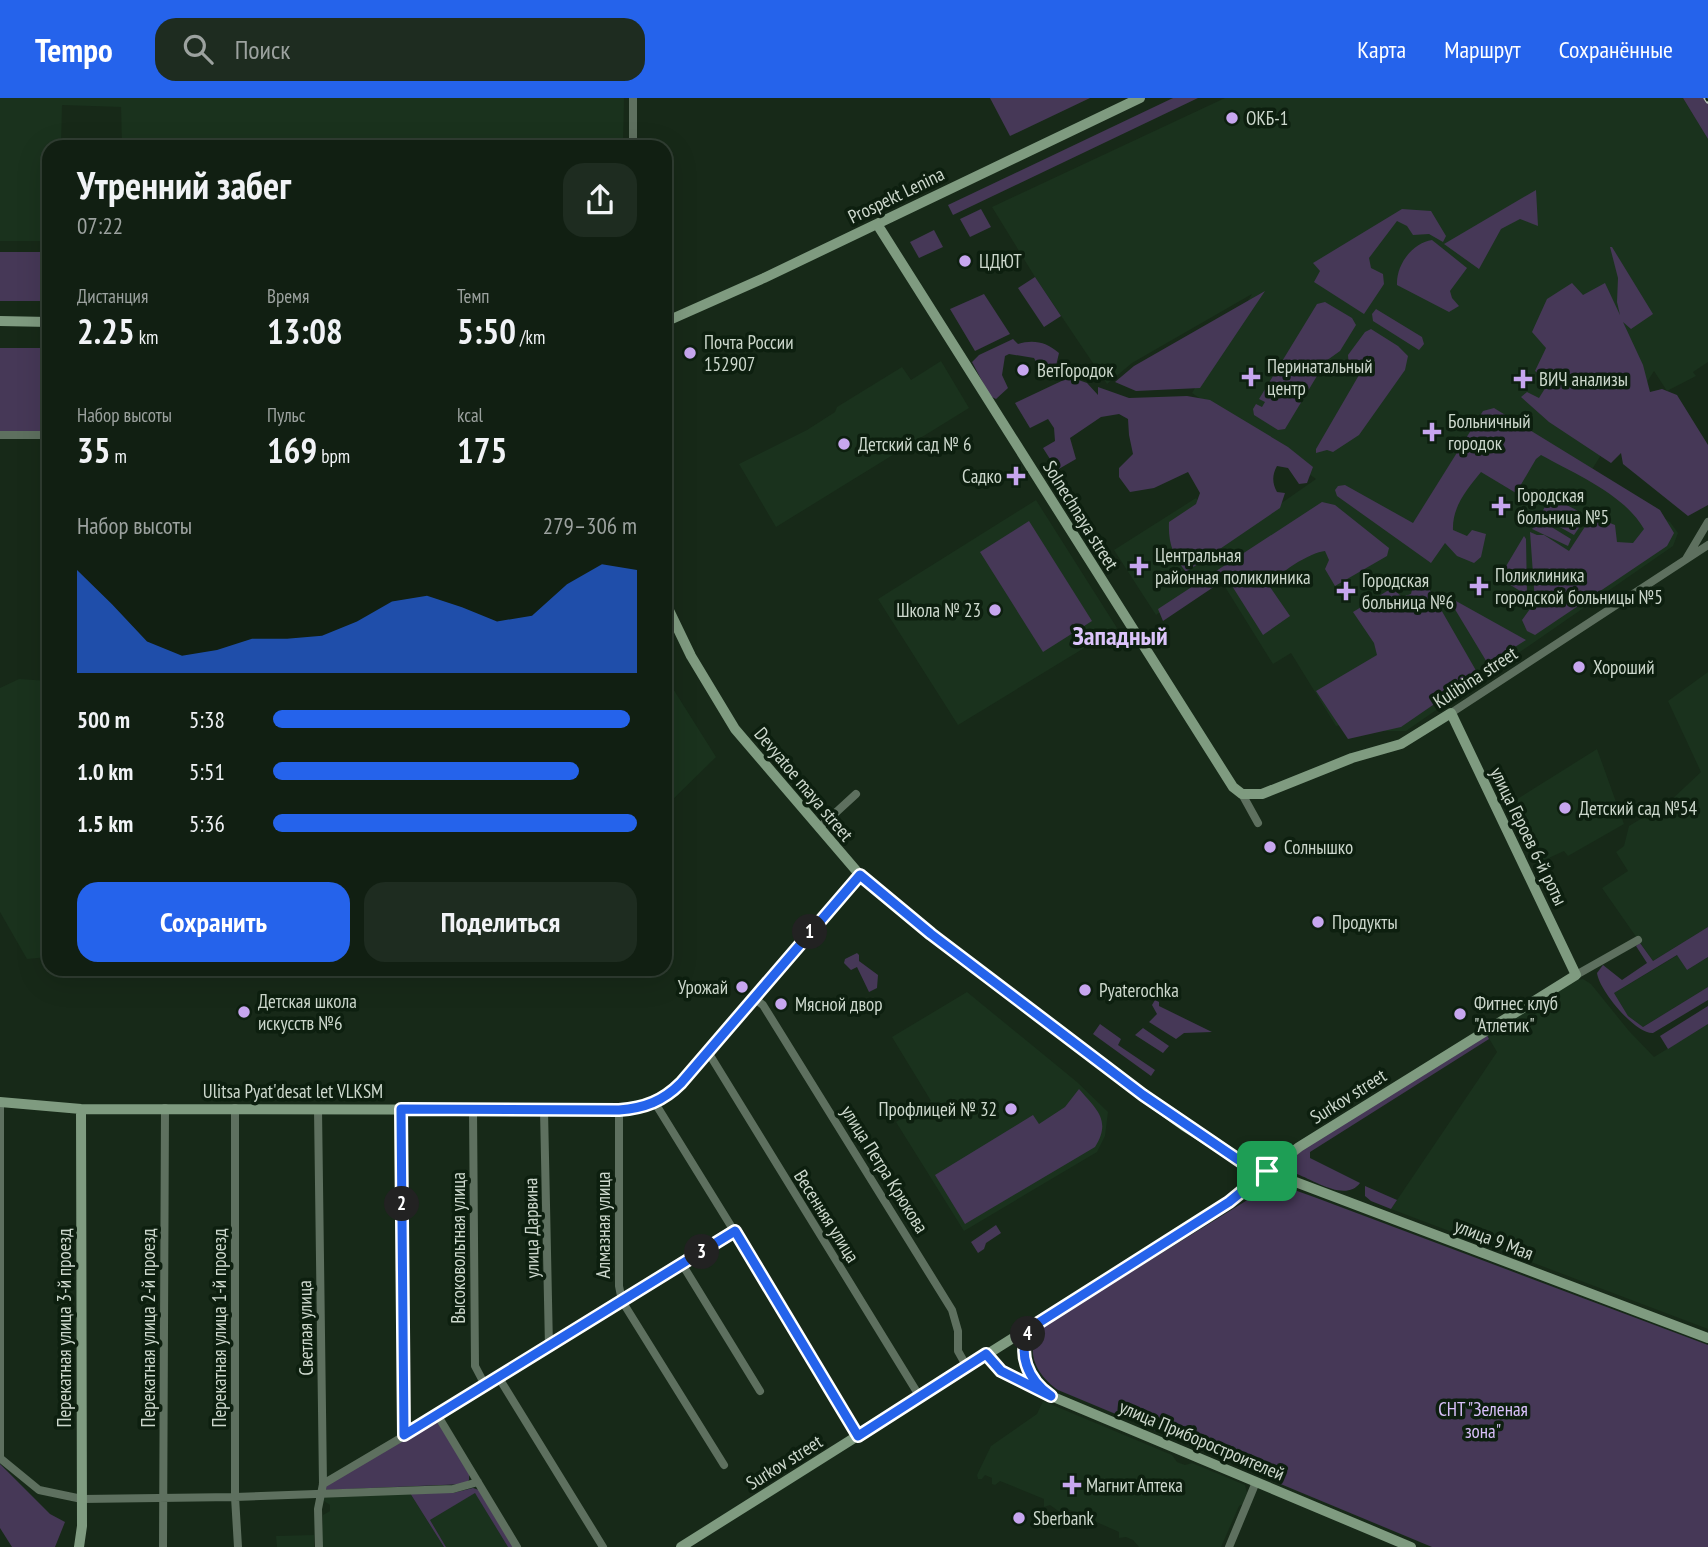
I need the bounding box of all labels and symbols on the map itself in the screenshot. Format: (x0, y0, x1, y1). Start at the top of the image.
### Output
place label: ОКБ-1 (1246, 106, 1288, 130)
marker: ОКБ-1 (1224, 110, 1240, 126)
street label: Prospekt Lenina (844, 161, 948, 229)
place label: ЦДЮТ (979, 249, 1022, 273)
marker: ЦДЮТ (957, 253, 973, 269)
place label: Почта России 152907 (704, 330, 794, 376)
marker: Почта России 152907 (682, 345, 698, 361)
place label: Перинатальный центр (1267, 354, 1373, 400)
place label: ВетГородок (1037, 358, 1114, 382)
marker: ВетГородок (1015, 362, 1031, 378)
marker: Перинатальный центр (1241, 367, 1261, 387)
place label: ВИЧ анализы (1539, 367, 1628, 391)
marker: ВИЧ анализы (1513, 369, 1533, 389)
place label: Больничный городок (1448, 409, 1530, 455)
marker: Больничный городок (1422, 422, 1442, 442)
place label: Детский сад № 6 (858, 432, 972, 456)
marker: Детский сад № 6 (836, 436, 852, 452)
street label: Solnechnaya street (1038, 456, 1125, 575)
place label: Садко (962, 464, 1002, 488)
marker: Садко (1008, 468, 1024, 484)
place label: Городская больница №5 (1517, 483, 1609, 529)
marker: Городская больница №5 (1491, 496, 1511, 516)
place label: Центральная районная поликлиника (1155, 543, 1311, 589)
marker: Центральная районная поликлиника (1129, 556, 1149, 576)
place label: Поликлиника городской больницы №5 (1495, 563, 1663, 609)
place label: Городская больница №6 (1362, 568, 1454, 614)
marker: Поликлиника городской больницы №5 (1469, 576, 1489, 596)
marker: Городская больница №6 (1336, 581, 1356, 601)
place label: Школа № 23 (896, 598, 981, 622)
marker: Школа № 23 (987, 602, 1003, 618)
district label: Западный (1072, 619, 1168, 652)
street label: Kulibina street (1428, 640, 1522, 713)
place label: Хороший (1593, 655, 1655, 679)
marker: Хороший (1571, 659, 1587, 675)
street label: Devyatoe maya street (749, 722, 859, 846)
street label: улица Героев 6-й роты (1485, 763, 1573, 909)
place label: Детский сад №54 (1579, 796, 1697, 820)
marker: Детский сад №54 (1557, 800, 1573, 816)
place label: Солнышко (1284, 835, 1353, 859)
marker: Солнышко (1262, 839, 1278, 855)
place label: Продукты (1332, 910, 1398, 934)
pin: 1 (792, 914, 828, 950)
marker: Продукты (1310, 914, 1326, 930)
place label: Урожай (678, 975, 728, 999)
place label: Pyaterochka (1099, 978, 1179, 1002)
marker: Урожай (734, 979, 750, 995)
marker: Pyaterochka (1077, 982, 1093, 998)
place label: Детская школа искусств №6 (258, 989, 357, 1035)
place label: Фитнес клуб "Атлетик" (1474, 991, 1558, 1037)
place label: Мясной двор (795, 992, 883, 1016)
marker: Мясной двор (773, 996, 789, 1012)
marker: Детская школа искусств №6 (236, 1004, 252, 1020)
marker: Фитнес клуб "Атлетик" (1452, 1006, 1468, 1022)
street label: Surkov street (1305, 1063, 1391, 1129)
street label: Ulitsa Pyat'desat let VLKSM (203, 1079, 383, 1103)
place label: Профлицей № 32 (879, 1097, 997, 1121)
street label: улица Петра Крюкова (836, 1101, 934, 1237)
marker: Профлицей № 32 (1003, 1101, 1019, 1117)
pin (1237, 1141, 1297, 1201)
street label: Весенняя улица (789, 1165, 865, 1267)
street label: Высоковольтная улица (446, 1172, 470, 1324)
street label: Алмазная улица (591, 1172, 615, 1278)
street label: улица Дарвина (518, 1177, 544, 1279)
pin: 2 (384, 1186, 420, 1222)
street label: улица 9 Мая (1451, 1213, 1537, 1265)
street label: Перекатная улица 3-й проезд (52, 1228, 76, 1428)
street label: Перекатная улица 2-й проезд (136, 1228, 160, 1428)
street label: Перекатная улица 1-й проезд (207, 1228, 231, 1428)
pin: 3 (684, 1234, 720, 1270)
street label: Светлая улица (292, 1280, 318, 1376)
pin: 4 (1010, 1316, 1046, 1352)
street label: улица Приборостроителей (1116, 1394, 1288, 1486)
park label: СНТ "Зеленая зона" (1438, 1397, 1528, 1443)
street label: Surkov street (741, 1429, 827, 1495)
place label: Магнит Аптека (1086, 1473, 1183, 1497)
marker: Магнит Аптека (1064, 1477, 1080, 1493)
place label: Sberbank (1033, 1506, 1095, 1530)
marker: Sberbank (1011, 1510, 1027, 1526)

